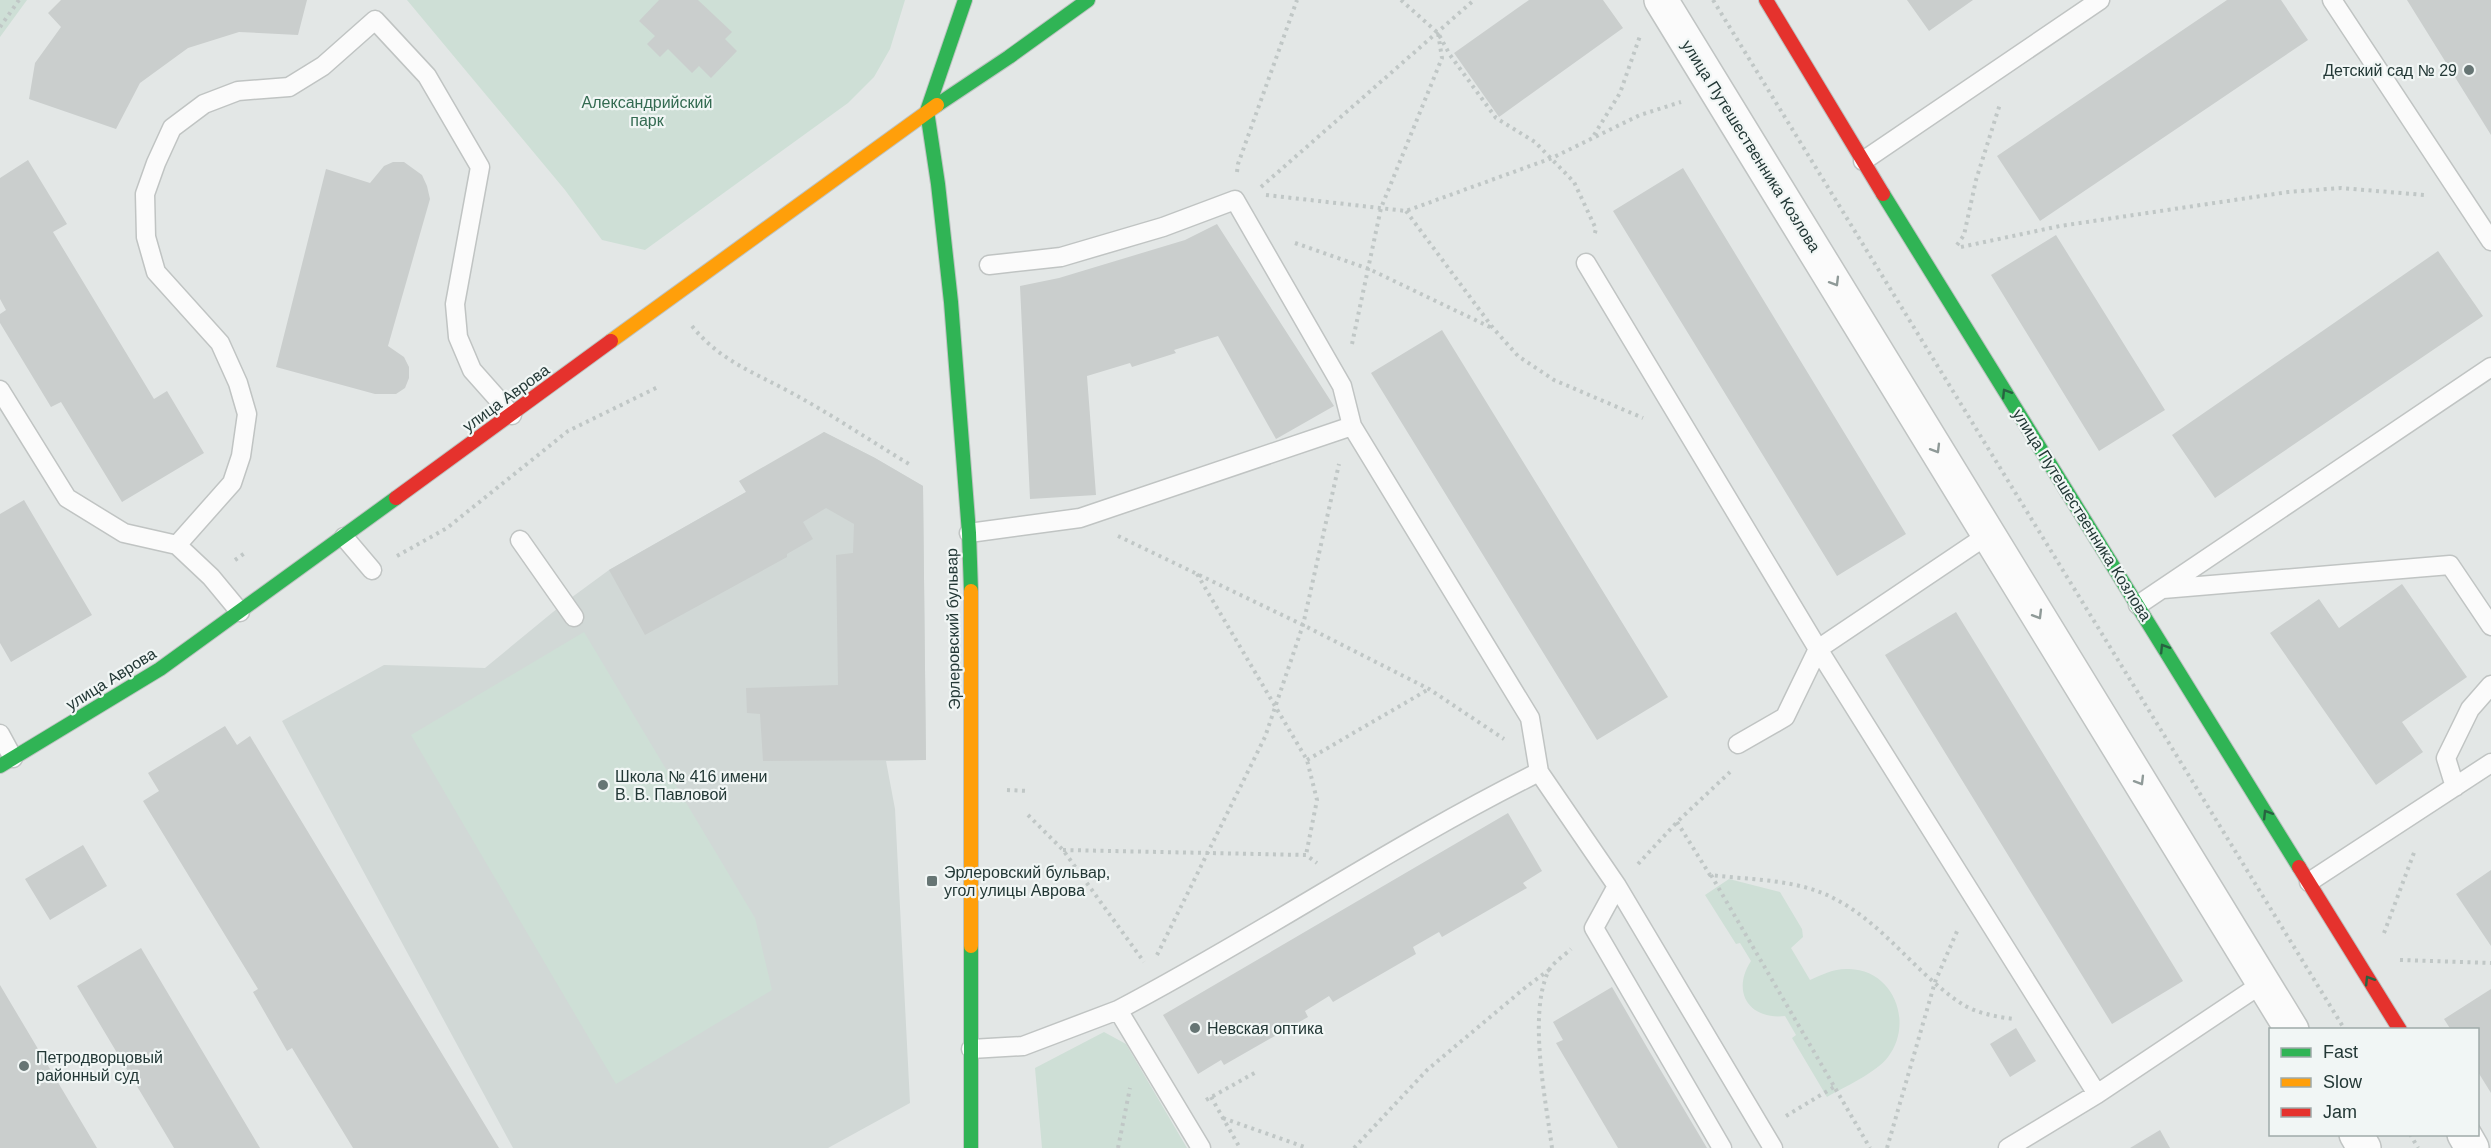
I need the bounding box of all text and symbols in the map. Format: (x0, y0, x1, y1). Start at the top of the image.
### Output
street label: улица Путешественника Козлова (1679, 37, 1824, 255)
place label: Детский сад № 29 (2323, 62, 2457, 79)
marker: Детский сад № 29 (2462, 63, 2476, 77)
park label: Александрийский парк (582, 94, 712, 129)
one-way arrow (1827, 276, 1839, 286)
street label: улица Аврова (459, 361, 553, 435)
one-way arrow (2003, 388, 2014, 399)
street label: улица Путешественника Козлова (2010, 406, 2155, 624)
one-way arrow (1929, 443, 1941, 453)
street label: Эрлеровский бульвар (943, 548, 963, 710)
one-way arrow (2031, 609, 2043, 619)
one-way arrow (2160, 644, 2172, 654)
street label: улица Аврова (63, 645, 159, 713)
place label: Школа № 416 имени В. В. Павловой (615, 768, 767, 803)
one-way arrow (2132, 775, 2143, 786)
marker: Школа № 416 имени В. В. Павловой (596, 778, 610, 792)
one-way arrow (2262, 810, 2274, 820)
place label: Эрлеровский бульвар, угол улицы Аврова (944, 864, 1110, 899)
marker: Эрлеровский бульвар, угол улицы Аврова (925, 874, 939, 888)
one-way arrow (2364, 976, 2376, 986)
place label: Невская оптика (1207, 1020, 1323, 1037)
marker: Невская оптика (1188, 1021, 1202, 1035)
legend (2269, 1028, 2479, 1136)
text: Fast (2323, 1042, 2358, 1062)
place label: Петродворцовый районный суд (36, 1049, 163, 1084)
marker: Петродворцовый районный суд (17, 1059, 31, 1073)
text: Slow (2323, 1072, 2363, 1092)
text: Jam (2323, 1102, 2357, 1122)

